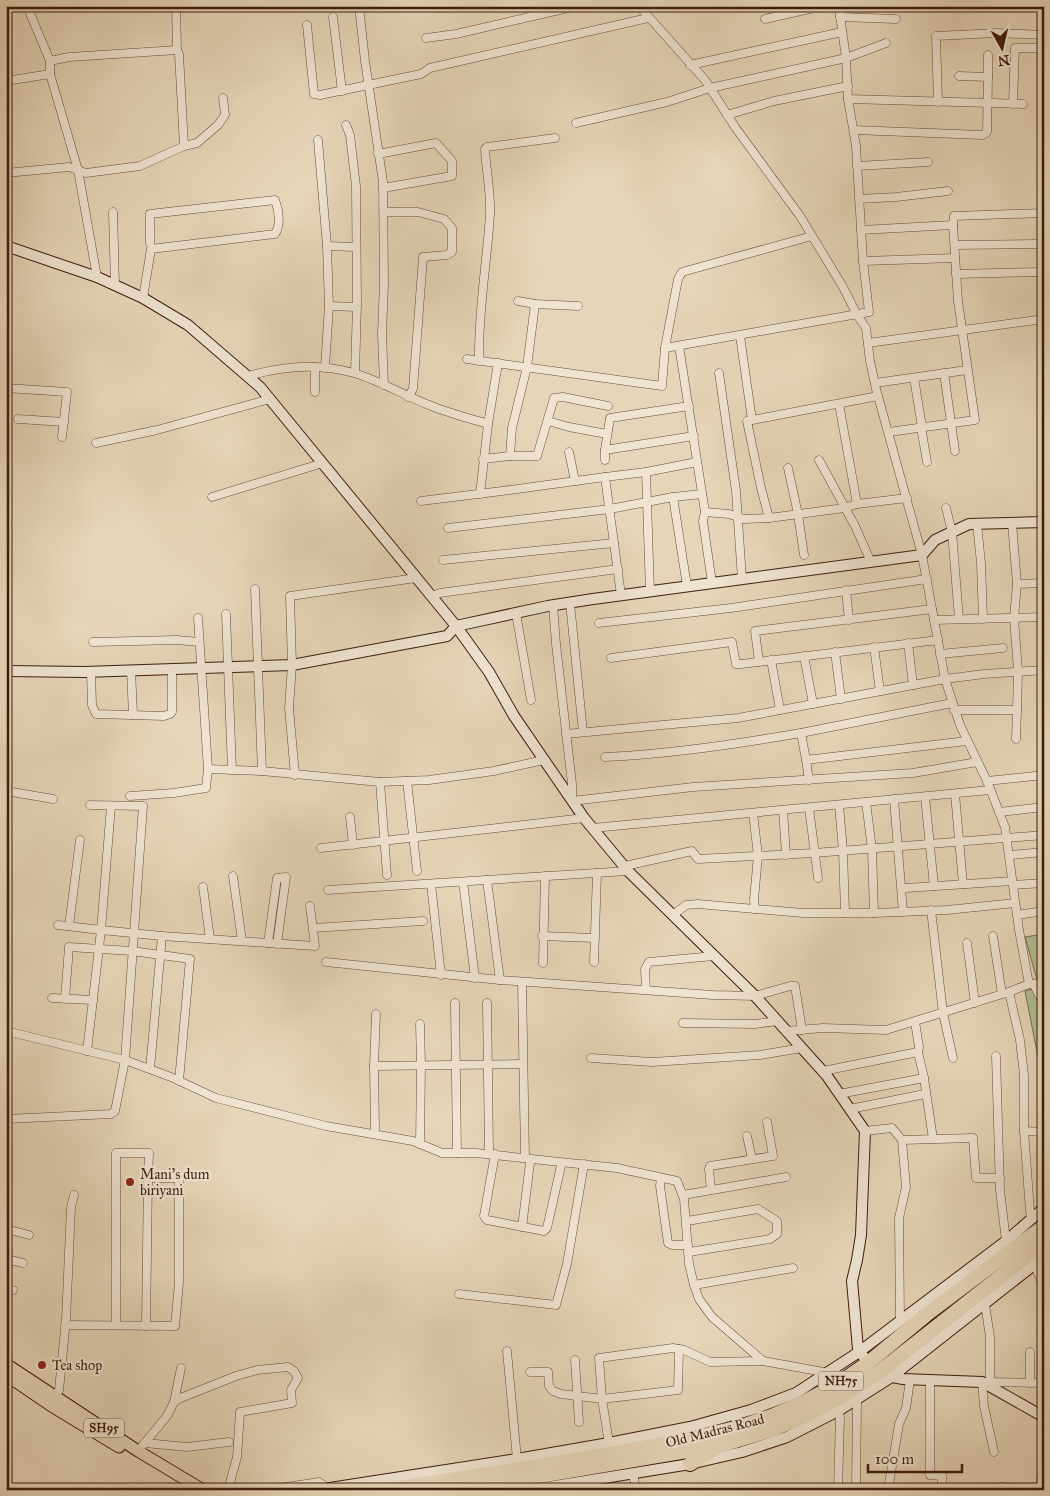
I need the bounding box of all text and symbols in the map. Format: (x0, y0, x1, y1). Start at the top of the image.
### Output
north arrow (978, 22, 1028, 72)
text: N (997, 51, 1011, 70)
place label: Mani's dum biriyani (140, 1166, 210, 1199)
marker: Mani's dum biriyani (124, 1176, 136, 1188)
place label: Tea shop (52, 1357, 102, 1374)
marker: Tea shop (36, 1359, 48, 1371)
road number: NH75 (818, 1372, 864, 1390)
street label: Old Madras Road (664, 1411, 766, 1451)
road number: SH95 (84, 1419, 124, 1438)
scale bar (868, 1441, 961, 1473)
text: 100 m (875, 1450, 915, 1468)

